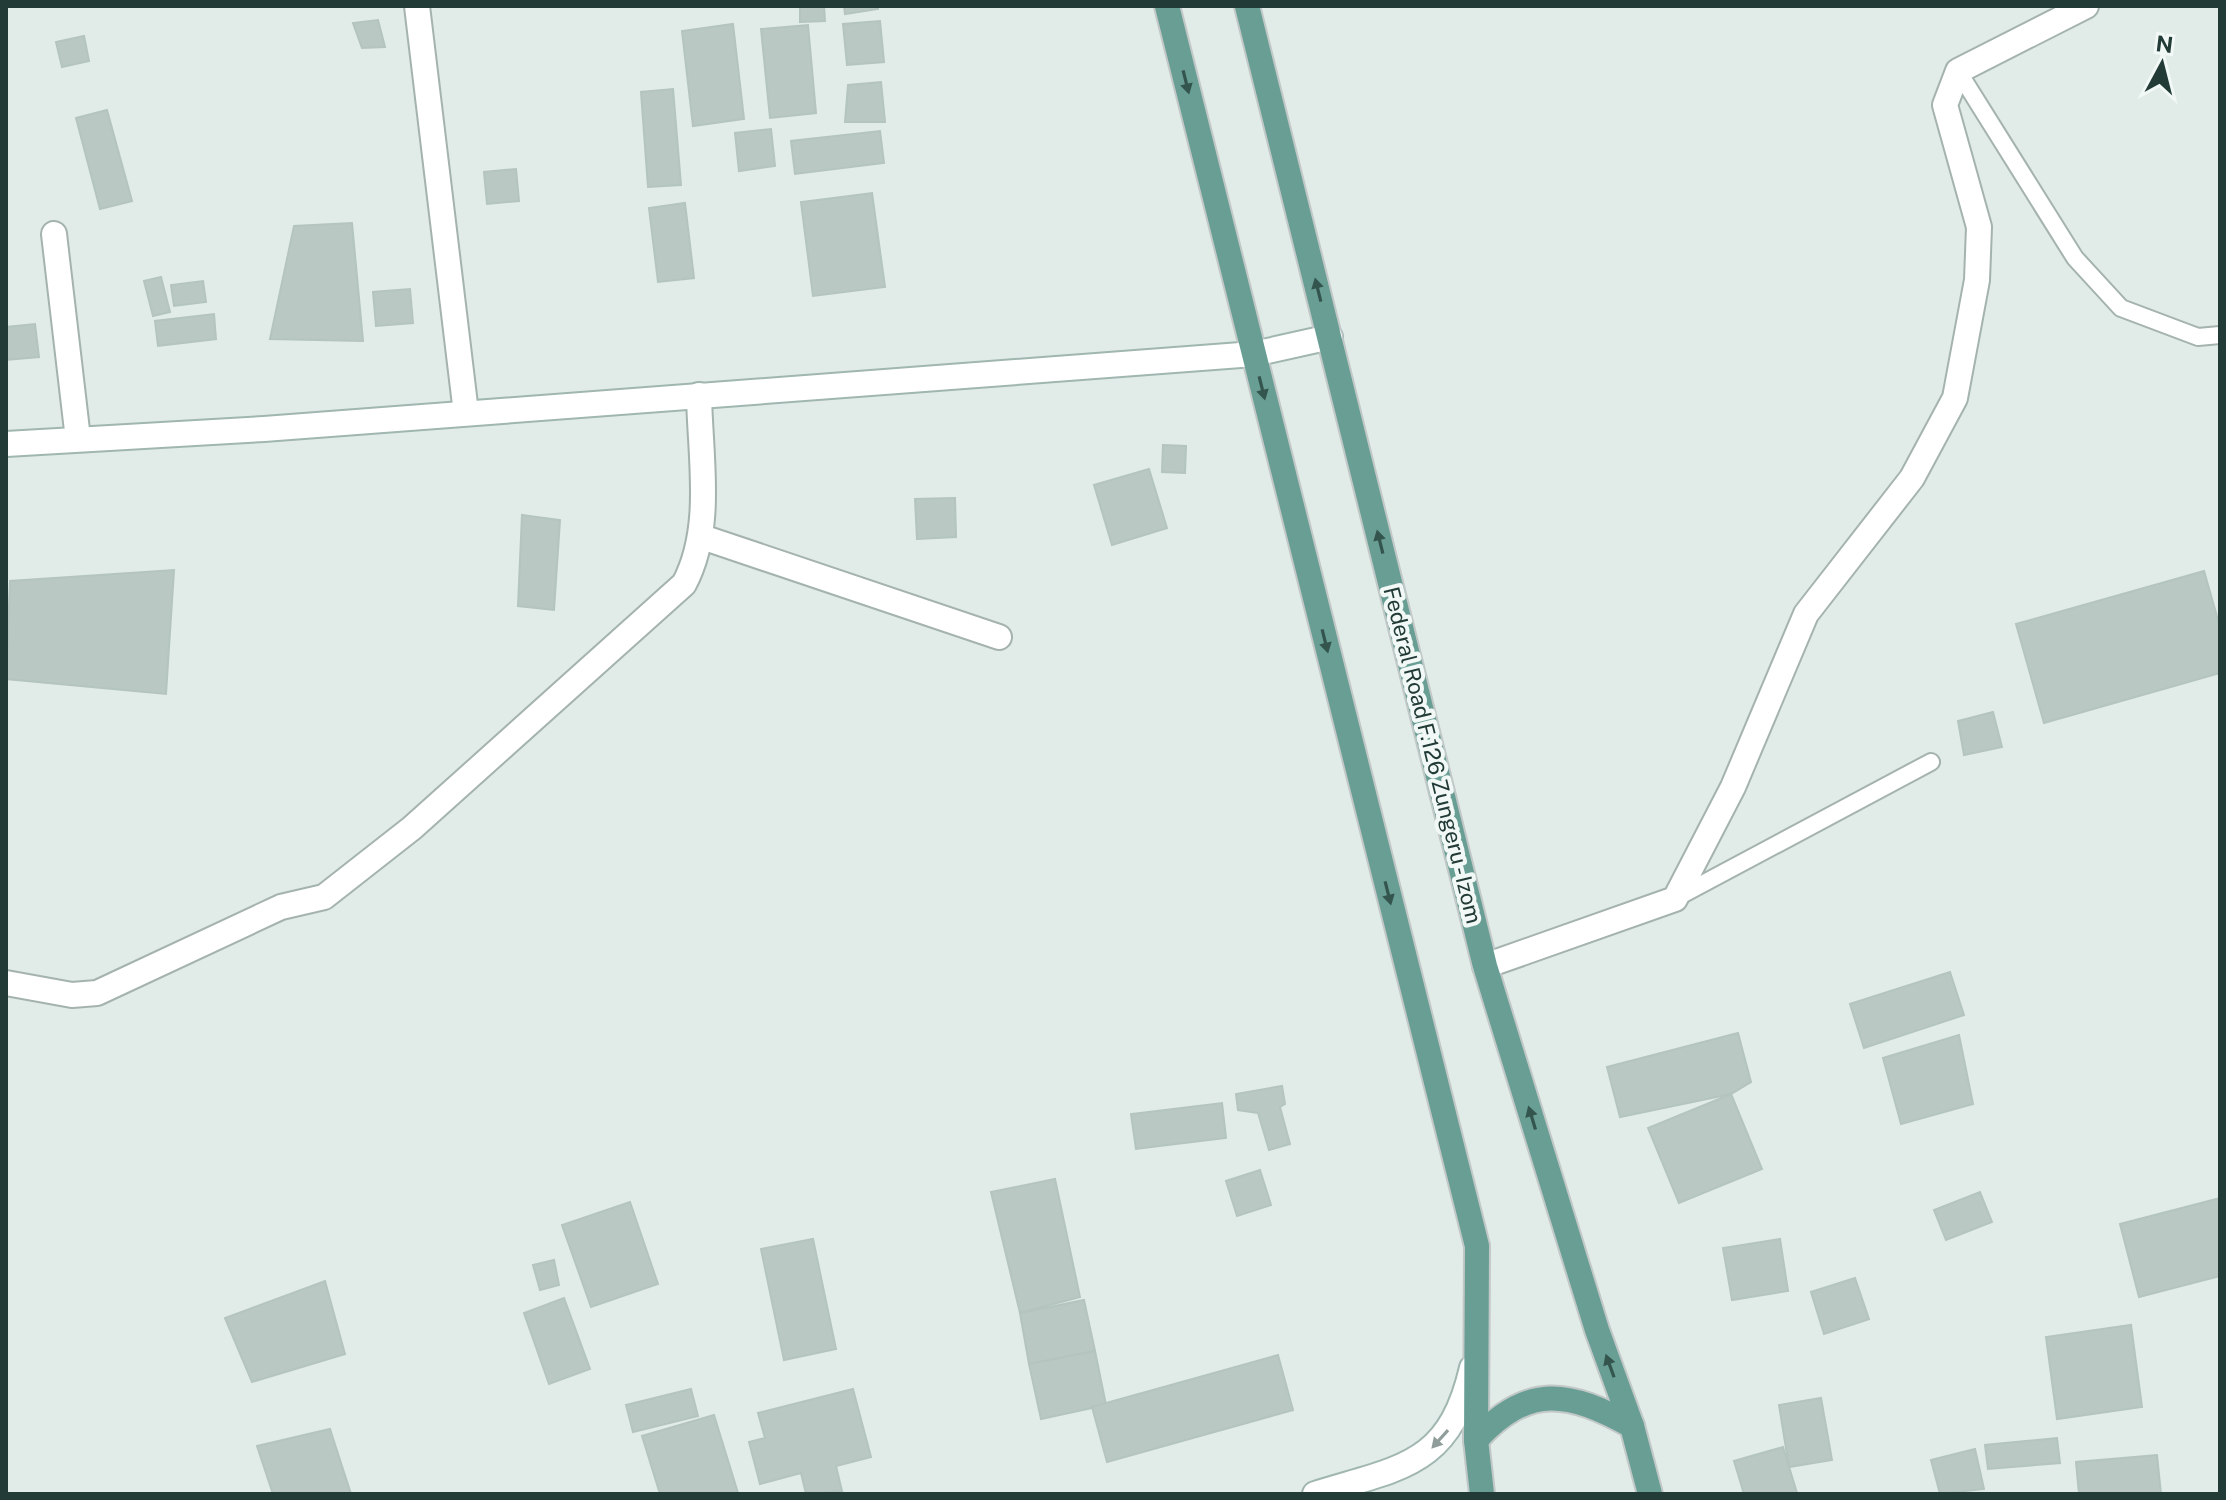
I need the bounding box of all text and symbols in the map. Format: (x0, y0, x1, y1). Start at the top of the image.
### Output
north arrow (2122, 24, 2202, 104)
text: N (2154, 30, 2175, 58)
one-way arrow (1180, 69, 1192, 94)
one-way arrow (1311, 277, 1323, 302)
one-way arrow (1257, 376, 1269, 401)
one-way arrow (1374, 529, 1386, 554)
street label: Federal Road F.126 Zungeru - Izom (1378, 584, 1488, 926)
one-way arrow (1320, 628, 1332, 653)
one-way arrow (1383, 880, 1395, 905)
one-way arrow (1525, 1106, 1538, 1130)
one-way arrow (1604, 1354, 1616, 1378)
one-way arrow (1432, 1430, 1450, 1449)

